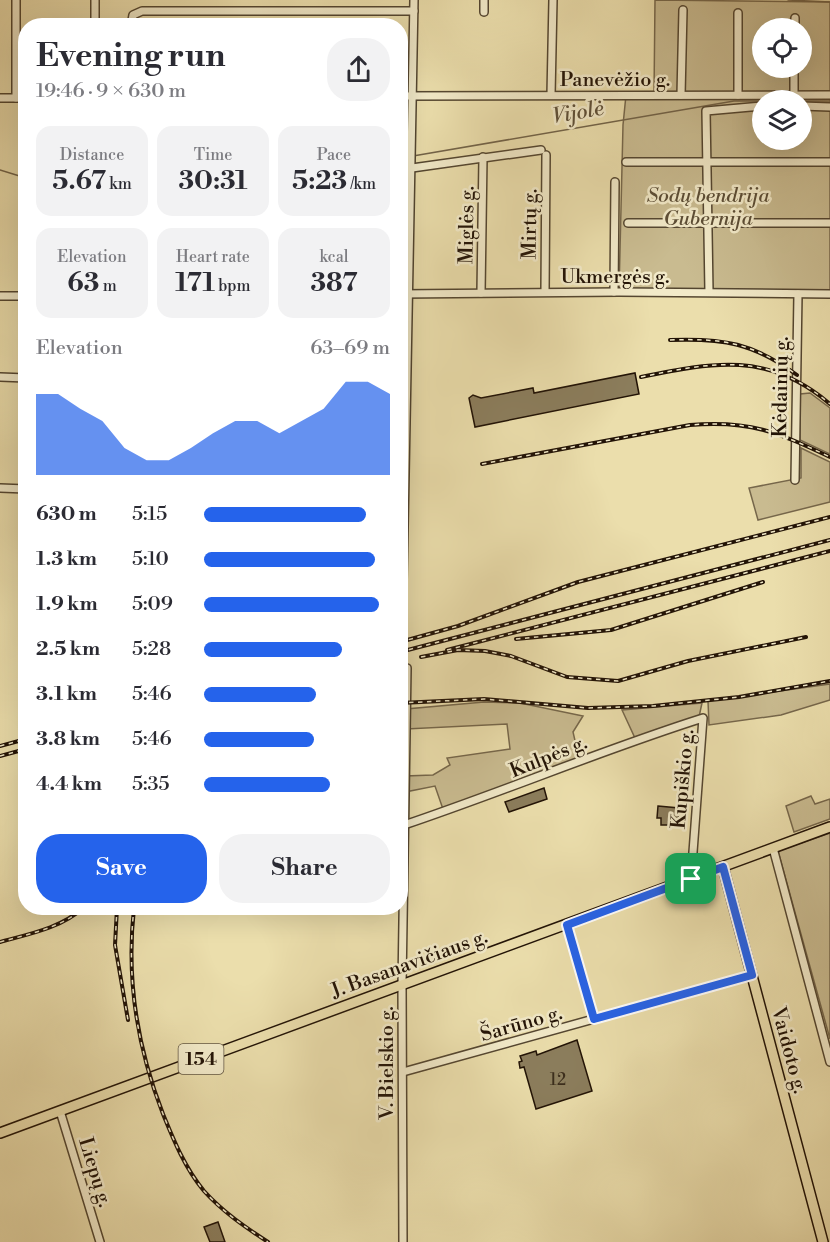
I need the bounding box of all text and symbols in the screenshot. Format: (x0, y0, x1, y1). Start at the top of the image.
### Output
map controls (752, 18, 812, 150)
button: locate (752, 18, 812, 78)
text: Evening run (36, 36, 225, 77)
button: share (327, 38, 390, 101)
street label: Panevėžio g. (560, 68, 670, 93)
text: 19:46 · 9 × 630 m (36, 79, 186, 104)
button: layers (752, 90, 812, 150)
water label: Vijolė (551, 96, 606, 130)
text: Distance (60, 145, 124, 165)
text: Time (194, 145, 232, 165)
text: Pace (317, 145, 351, 165)
text: 5.67 (52, 165, 106, 197)
text: 30:31 (178, 165, 248, 197)
text: 5:23 (292, 165, 347, 197)
text: km (106, 174, 132, 194)
text: /km (347, 174, 376, 194)
park label: Sodų bendrija Gubernija (647, 184, 770, 232)
street label: Miglės g. (454, 186, 481, 264)
street label: Mirtų g. (517, 188, 544, 260)
text: Elevation (57, 247, 127, 267)
text: Heart rate (176, 247, 250, 267)
text: kcal (319, 247, 349, 267)
street label: Ukmergės g. (560, 265, 670, 290)
text: 63 (67, 267, 99, 299)
text: 171 (175, 267, 215, 299)
text: 387 (310, 267, 358, 299)
text: m (99, 276, 117, 296)
text: bpm (215, 276, 251, 296)
text: Elevation (36, 336, 123, 361)
text: 63–69 m (310, 336, 390, 361)
street label: Kėdainių g. (768, 336, 795, 438)
text: 630 m (36, 502, 97, 527)
text: 5:15 (132, 502, 167, 527)
text: 1.3 km (36, 547, 97, 572)
text: 5:10 (132, 547, 169, 572)
text: 1.9 km (36, 592, 98, 617)
text: 5:09 (132, 592, 173, 617)
text: 2.5 km (36, 637, 100, 662)
text: 5:28 (132, 637, 171, 662)
text: 3.1 km (36, 682, 97, 707)
text: 5:46 (132, 682, 172, 707)
text: 3.8 km (36, 727, 100, 752)
text: 5:46 (132, 727, 172, 752)
street label: Kupiškio g. (667, 728, 700, 830)
street label: Kulpės g. (506, 731, 591, 784)
text: 4.4 km (36, 772, 102, 797)
text: 5:35 (132, 772, 170, 797)
button: Save (36, 834, 207, 903)
button: Share (219, 834, 390, 903)
pin (665, 853, 716, 904)
icon: arrive (674, 862, 707, 895)
street label: J. Basanavičiaus g. (327, 924, 491, 1005)
street label: Šarūno g. (477, 1000, 565, 1048)
street label: Vaidoto g. (765, 1003, 812, 1096)
street label: V. Bielskio g. (375, 1006, 400, 1121)
road number: 154 (178, 1044, 224, 1074)
house number: 12 (550, 1070, 566, 1090)
street label: Liepų g. (72, 1135, 117, 1210)

